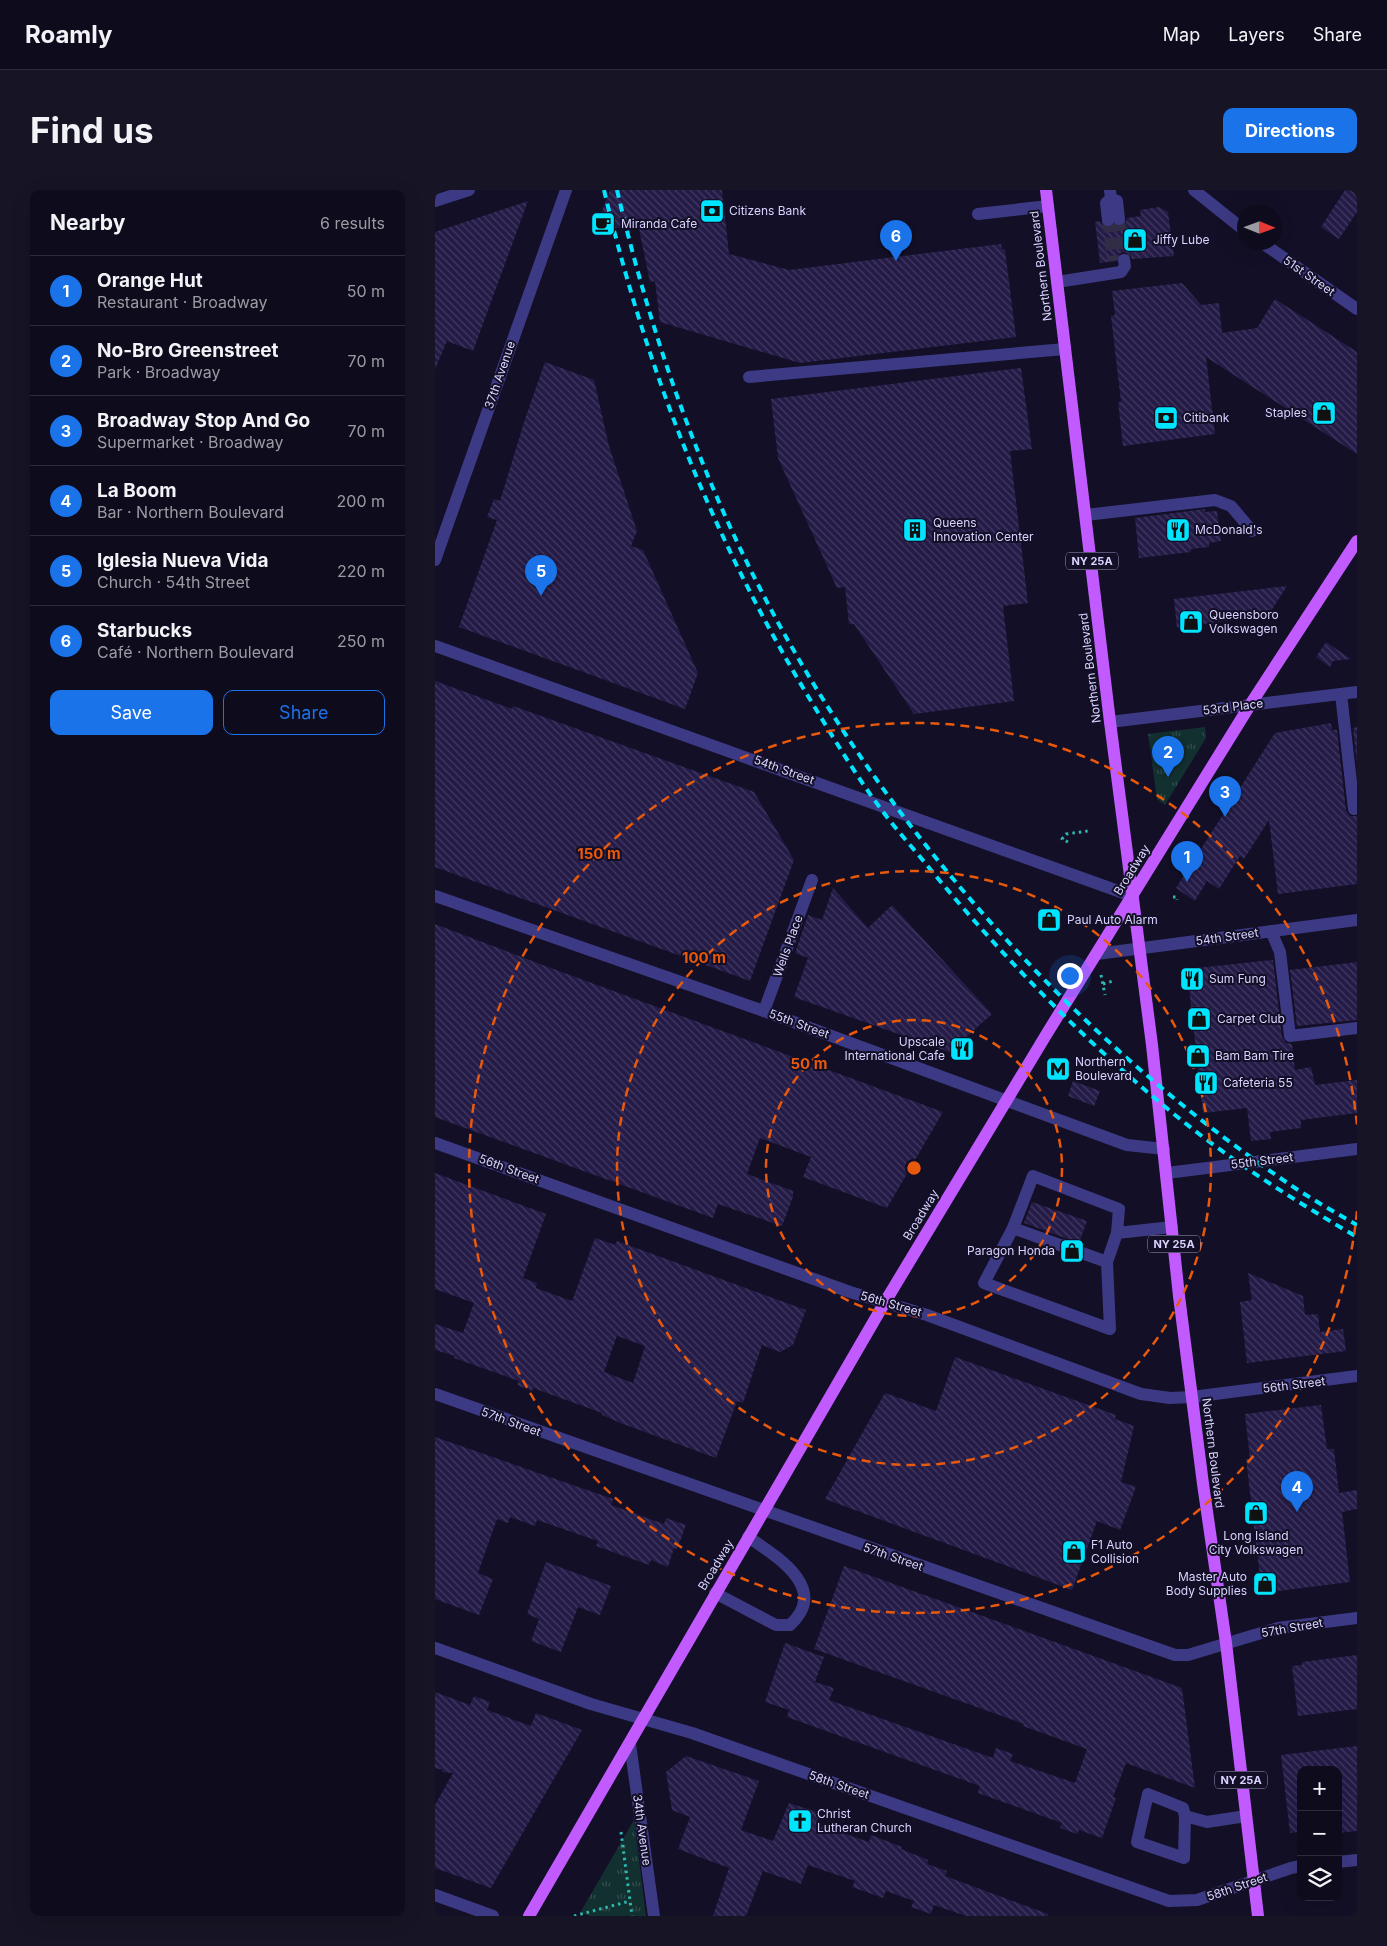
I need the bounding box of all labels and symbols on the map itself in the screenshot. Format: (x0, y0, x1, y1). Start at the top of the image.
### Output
bank icon: Citizens Bank (699, 198, 725, 224)
place label: Citizens Bank (729, 203, 806, 218)
north arrow (1237, 205, 1282, 250)
street label: Northern Boulevard (1026, 210, 1055, 322)
cafe icon: Miranda Cafe (590, 211, 616, 237)
place label: Miranda Cafe (621, 216, 697, 231)
pin: 6 (880, 220, 912, 261)
shop icon: Jiffy Lube (1122, 227, 1148, 253)
place label: Jiffy Lube (1153, 232, 1210, 247)
street label: 51st Street (1281, 252, 1338, 299)
street label: 37th Avenue (481, 339, 518, 411)
shop icon: Staples (1311, 400, 1337, 426)
bank icon: Citibank (1153, 405, 1179, 431)
place label: Staples (1265, 405, 1307, 420)
place label: Citibank (1183, 410, 1230, 425)
place label: Queens Innovation Center (933, 515, 1034, 544)
building icon: Queens Innovation Center (902, 517, 928, 543)
restaurant icon: McDonald's (1165, 517, 1191, 543)
place label: McDonald's (1195, 522, 1263, 537)
road number: NY 25A (1066, 552, 1118, 570)
pin: 5 (525, 555, 557, 596)
place label: Queensboro Volkswagen (1209, 607, 1279, 636)
shop icon: Queensboro Volkswagen (1178, 609, 1204, 635)
street label: Northern Boulevard (1075, 612, 1104, 724)
street label: 53rd Place (1202, 695, 1264, 718)
pin: 2 (1152, 736, 1184, 777)
street label: 54th Street (752, 752, 817, 787)
pin: 3 (1209, 776, 1241, 817)
pin: 1 (1171, 841, 1203, 882)
street label: Broadway (1110, 842, 1153, 898)
text: 150 m (577, 844, 621, 863)
shop icon: Paul Auto Alarm (1036, 907, 1062, 933)
place label: Paul Auto Alarm (1067, 912, 1158, 927)
street label: Wells Place (769, 913, 806, 979)
street label: 54th Street (1195, 925, 1259, 948)
text: 100 m (682, 948, 726, 967)
your location (1057, 963, 1083, 989)
restaurant icon: Sum Fung (1179, 966, 1205, 992)
place label: Sum Fung (1209, 971, 1266, 986)
street label: 55th Street (767, 1006, 831, 1041)
shop icon: Carpet Club (1186, 1006, 1212, 1032)
place label: Carpet Club (1217, 1011, 1285, 1026)
place label: Upscale International Cafe (845, 1034, 945, 1063)
restaurant icon: Upscale International Cafe (949, 1036, 975, 1062)
shop icon: Bam Bam Tire (1185, 1043, 1211, 1069)
place label: Bam Bam Tire (1215, 1048, 1294, 1063)
text: 50 m (791, 1054, 827, 1073)
place label: Northern Boulevard (1075, 1054, 1132, 1083)
metro station icon: Northern Boulevard (1045, 1056, 1071, 1082)
restaurant icon: Cafeteria 55 (1193, 1070, 1219, 1096)
place label: Cafeteria 55 (1223, 1075, 1293, 1090)
street label: 55th Street (1230, 1149, 1294, 1172)
street label: 56th Street (477, 1151, 541, 1186)
centre of rings (905, 1159, 923, 1177)
street label: Broadway (900, 1186, 942, 1243)
road number: NY 25A (1148, 1236, 1200, 1252)
shop icon: Paragon Honda (1059, 1238, 1085, 1264)
place label: Paragon Honda (967, 1243, 1055, 1258)
street label: 56th Street (859, 1288, 924, 1319)
street label: 56th Street (1262, 1373, 1326, 1396)
street label: Northern Boulevard (1199, 1397, 1228, 1509)
street label: 57th Street (479, 1404, 543, 1439)
pin: 4 (1281, 1471, 1313, 1512)
shop icon: Long Island City Volkswagen (1243, 1500, 1269, 1526)
place label: Long Island City Volkswagen (1209, 1528, 1303, 1557)
street label: Broadway (695, 1536, 737, 1593)
place label: F1 Auto Collision (1091, 1537, 1139, 1566)
street label: 57th Street (861, 1539, 925, 1574)
shop icon: F1 Auto Collision (1061, 1539, 1087, 1565)
place label: Master Auto Body Supplies (1166, 1569, 1247, 1598)
shop icon: Master Auto Body Supplies (1252, 1571, 1278, 1597)
street label: 57th Street (1260, 1615, 1324, 1640)
street label: 58th Street (807, 1767, 871, 1802)
road number: NY 25A (1215, 1772, 1267, 1788)
street label: 34th Avenue (630, 1793, 655, 1866)
place label: Christ Lutheran Church (817, 1806, 912, 1835)
church icon: Christ Lutheran Church (787, 1808, 813, 1834)
street label: 58th Street (1205, 1869, 1269, 1904)

